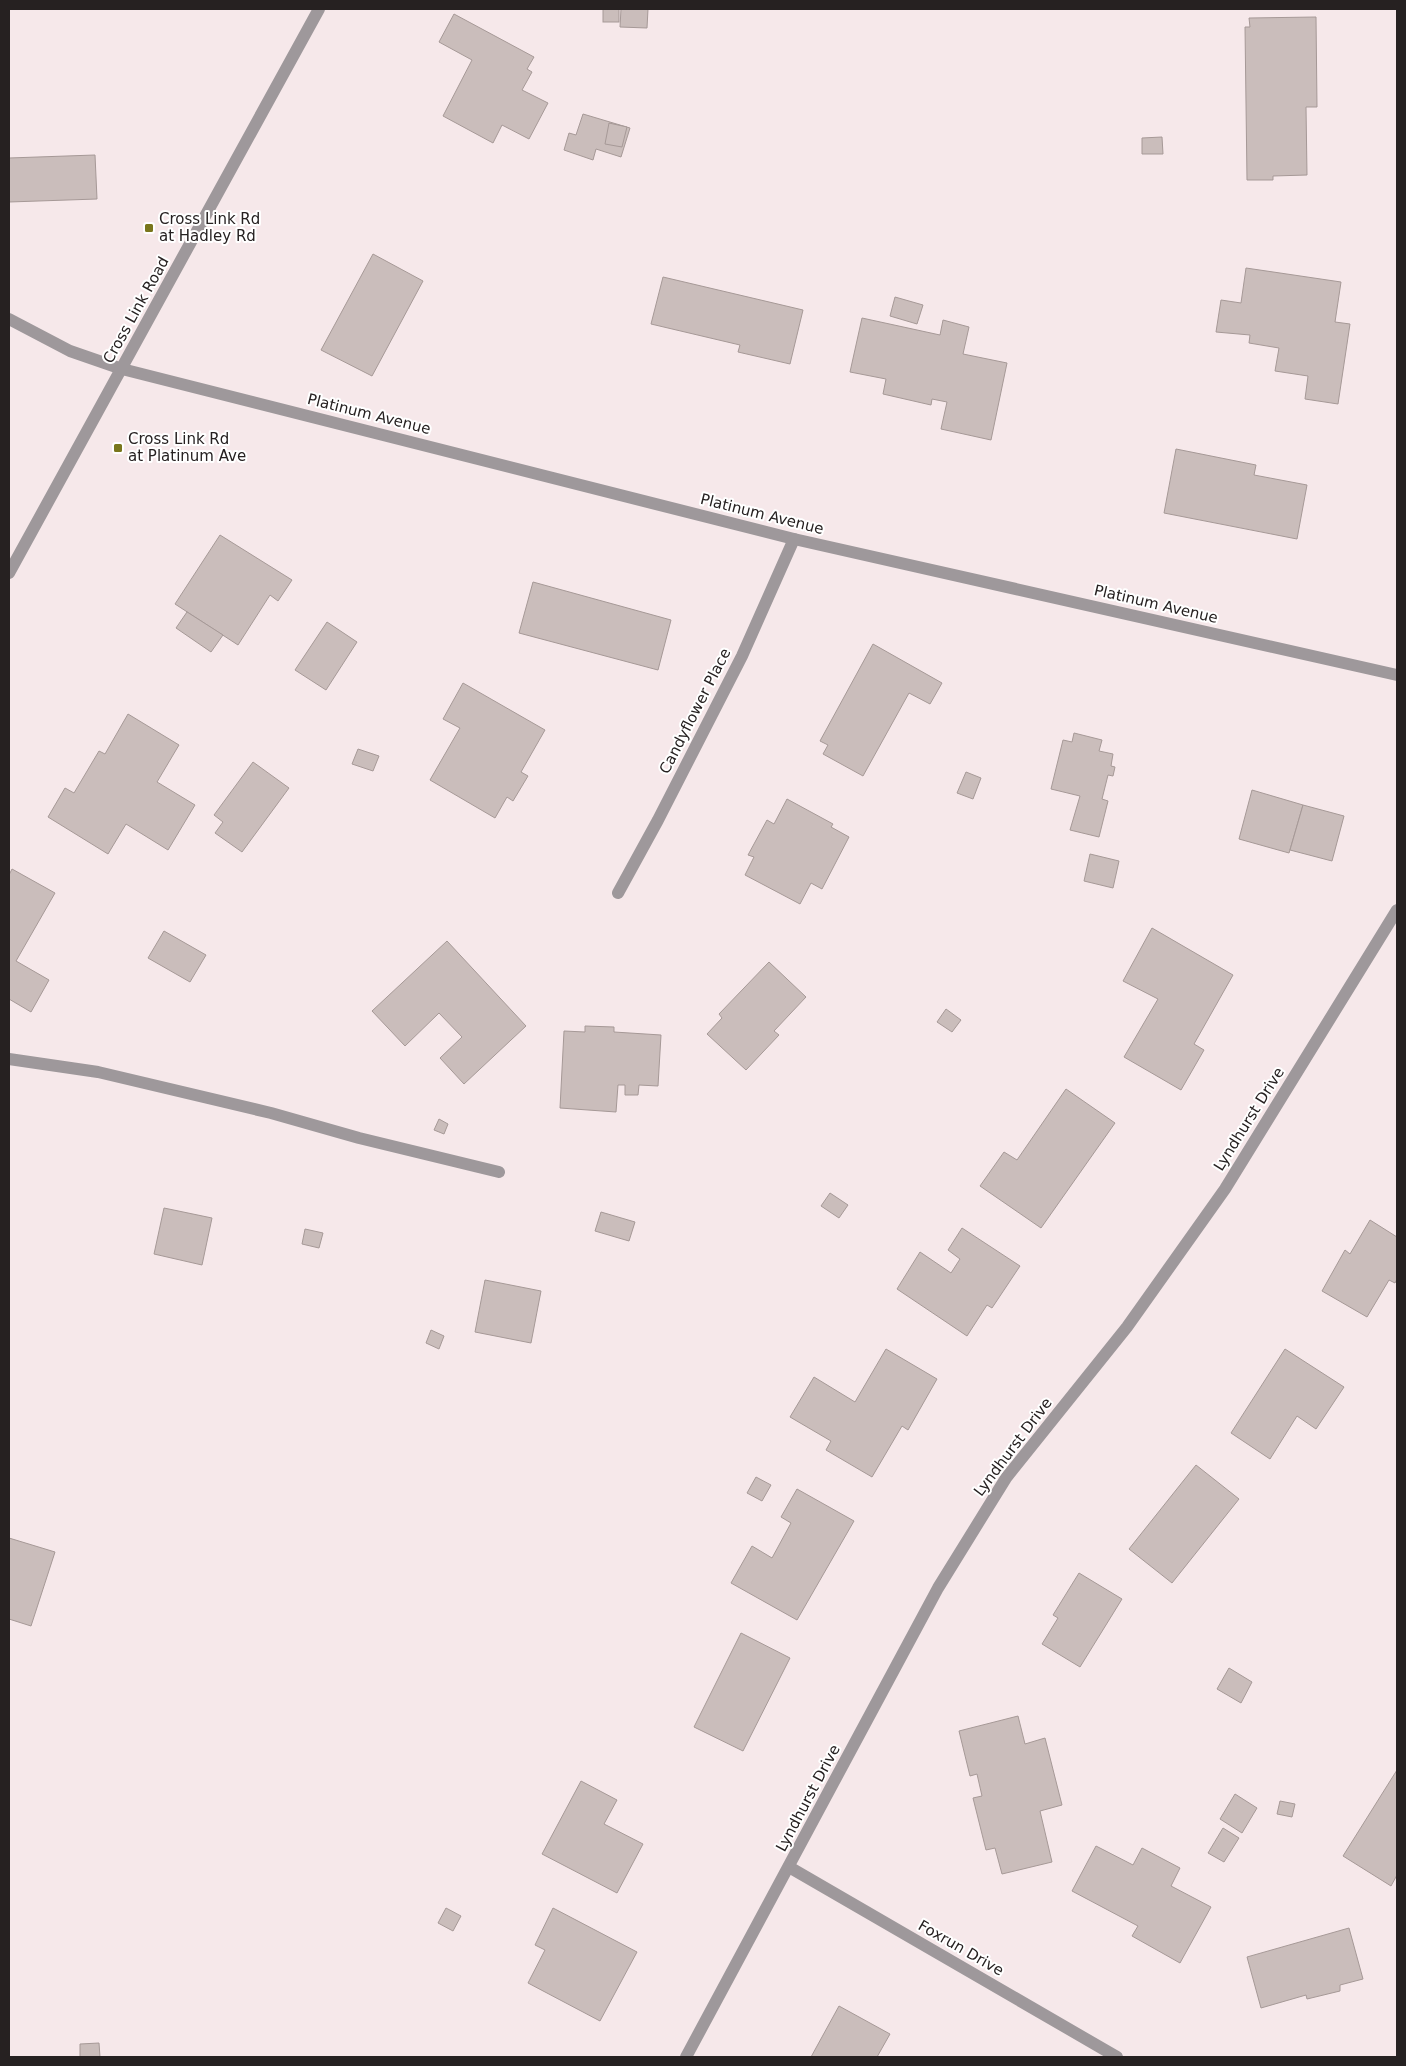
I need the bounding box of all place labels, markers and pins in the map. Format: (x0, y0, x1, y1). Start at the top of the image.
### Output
place label: Cross Link Rd at Hadley Rd (159, 210, 260, 245)
marker: Cross Link Rd at Hadley Rd (143, 222, 155, 234)
place label: Cross Link Rd at Platinum Ave (128, 430, 246, 465)
marker: Cross Link Rd at Platinum Ave (112, 442, 124, 454)

